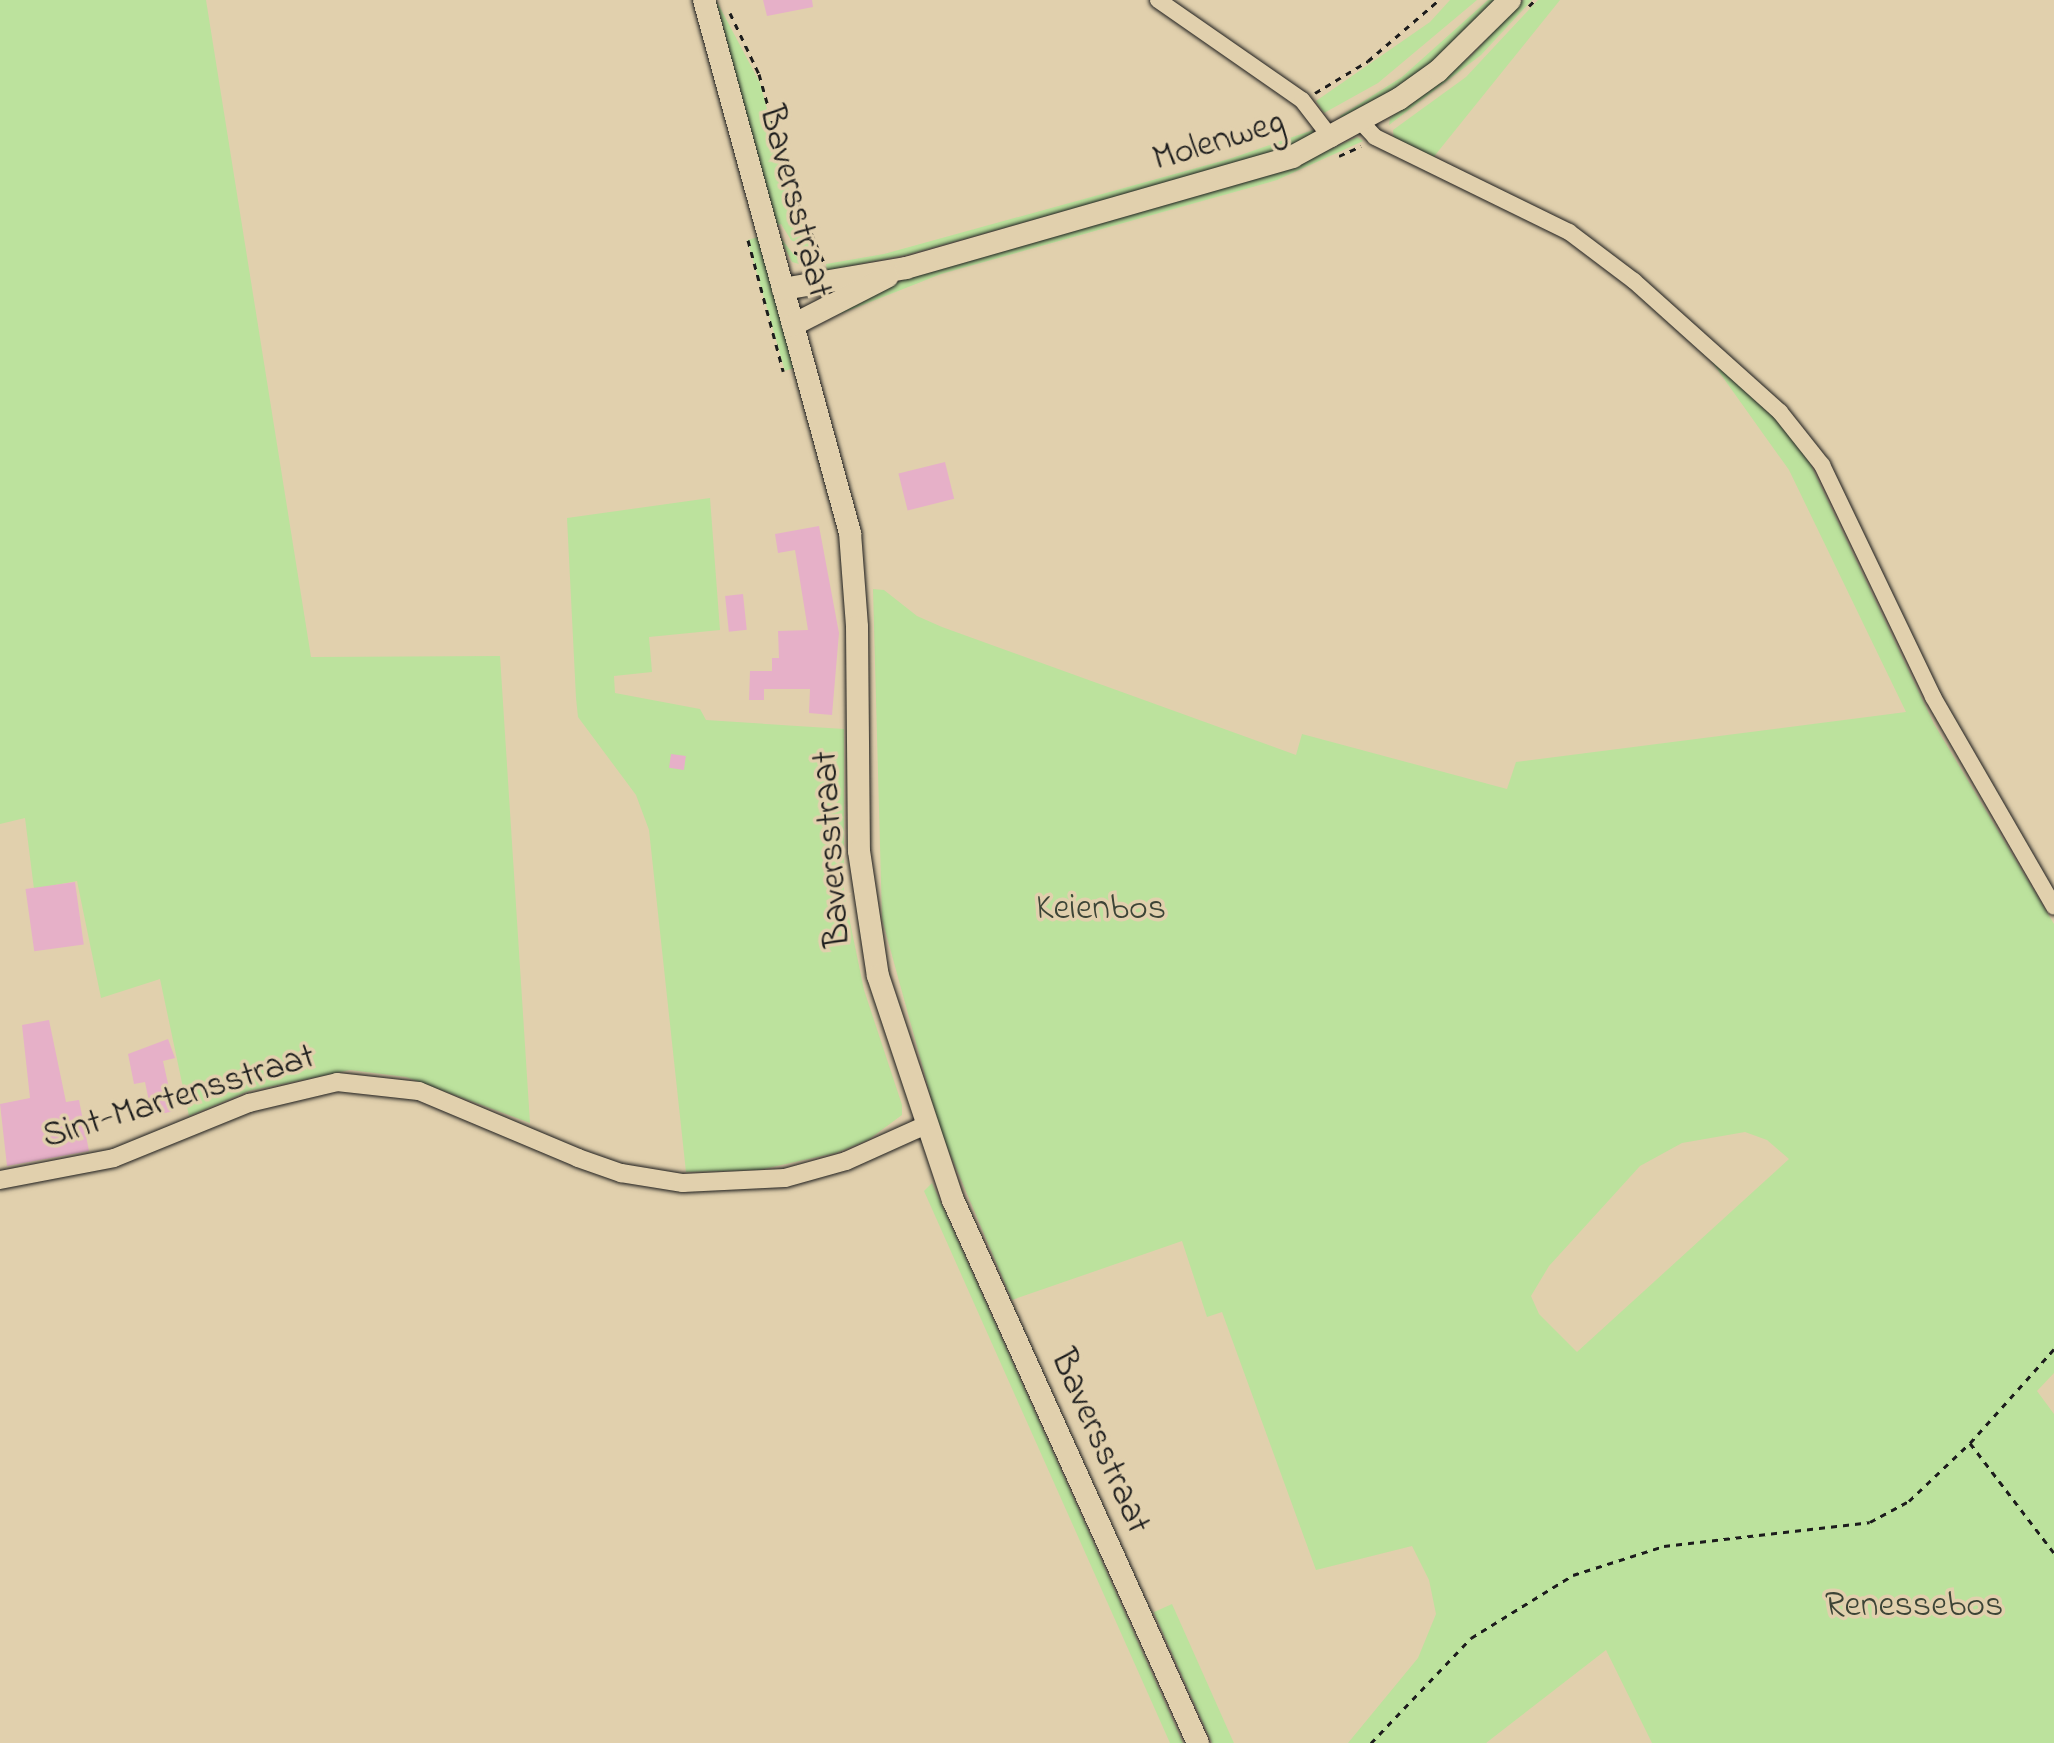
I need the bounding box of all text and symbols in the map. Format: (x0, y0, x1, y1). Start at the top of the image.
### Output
street label: Baversstraat (748, 101, 840, 303)
street label: Molenweg (1148, 102, 1290, 182)
street label: Baversstraat (805, 749, 861, 949)
park label: Keienbos (1036, 888, 1166, 932)
street label: Sint-Martensstraat (38, 1036, 320, 1160)
street label: Baversstraat (1039, 1343, 1159, 1541)
park label: Renessebos (1825, 1585, 2003, 1629)

